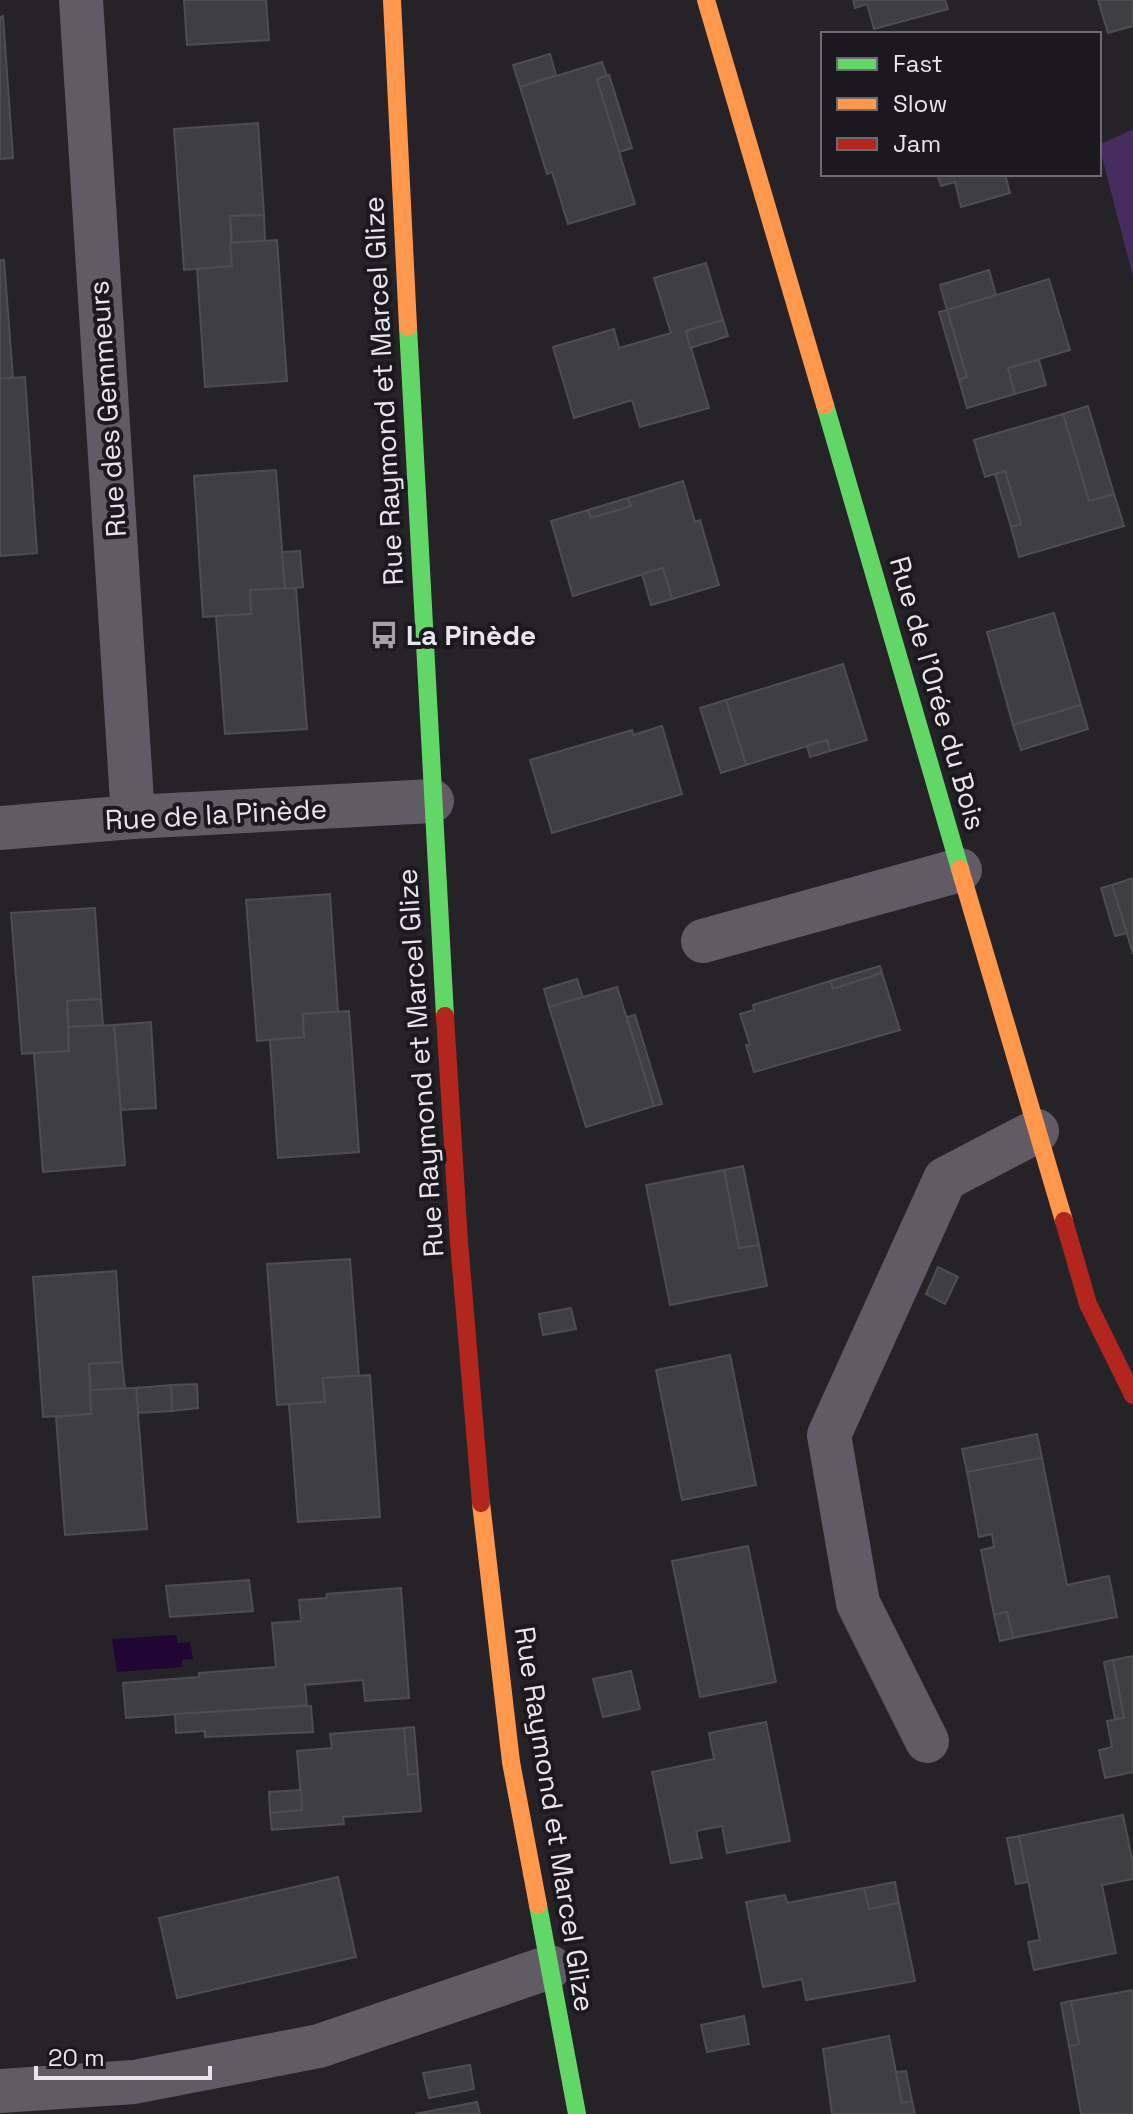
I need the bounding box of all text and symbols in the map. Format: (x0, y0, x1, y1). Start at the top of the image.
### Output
legend (821, 32, 1101, 176)
text: Fast (893, 48, 943, 79)
text: Slow (893, 88, 947, 119)
text: Jam (893, 128, 941, 159)
street label: Rue Raymond et Marcel Glize (355, 196, 411, 586)
street label: Rue des Gemmeurs (80, 280, 134, 538)
street label: Rue de l'Orée du Bois (882, 552, 994, 834)
place label: La Pinède (406, 617, 536, 653)
bus stop icon: La Pinède (369, 620, 399, 650)
street label: Rue de la Pinède (104, 790, 328, 838)
street label: Rue Raymond et Marcel Glize (388, 867, 452, 1259)
street label: Rue Raymond et Marcel Glize (507, 1624, 603, 2014)
scale bar (36, 2030, 210, 2080)
text: 20 m (48, 2042, 105, 2073)

